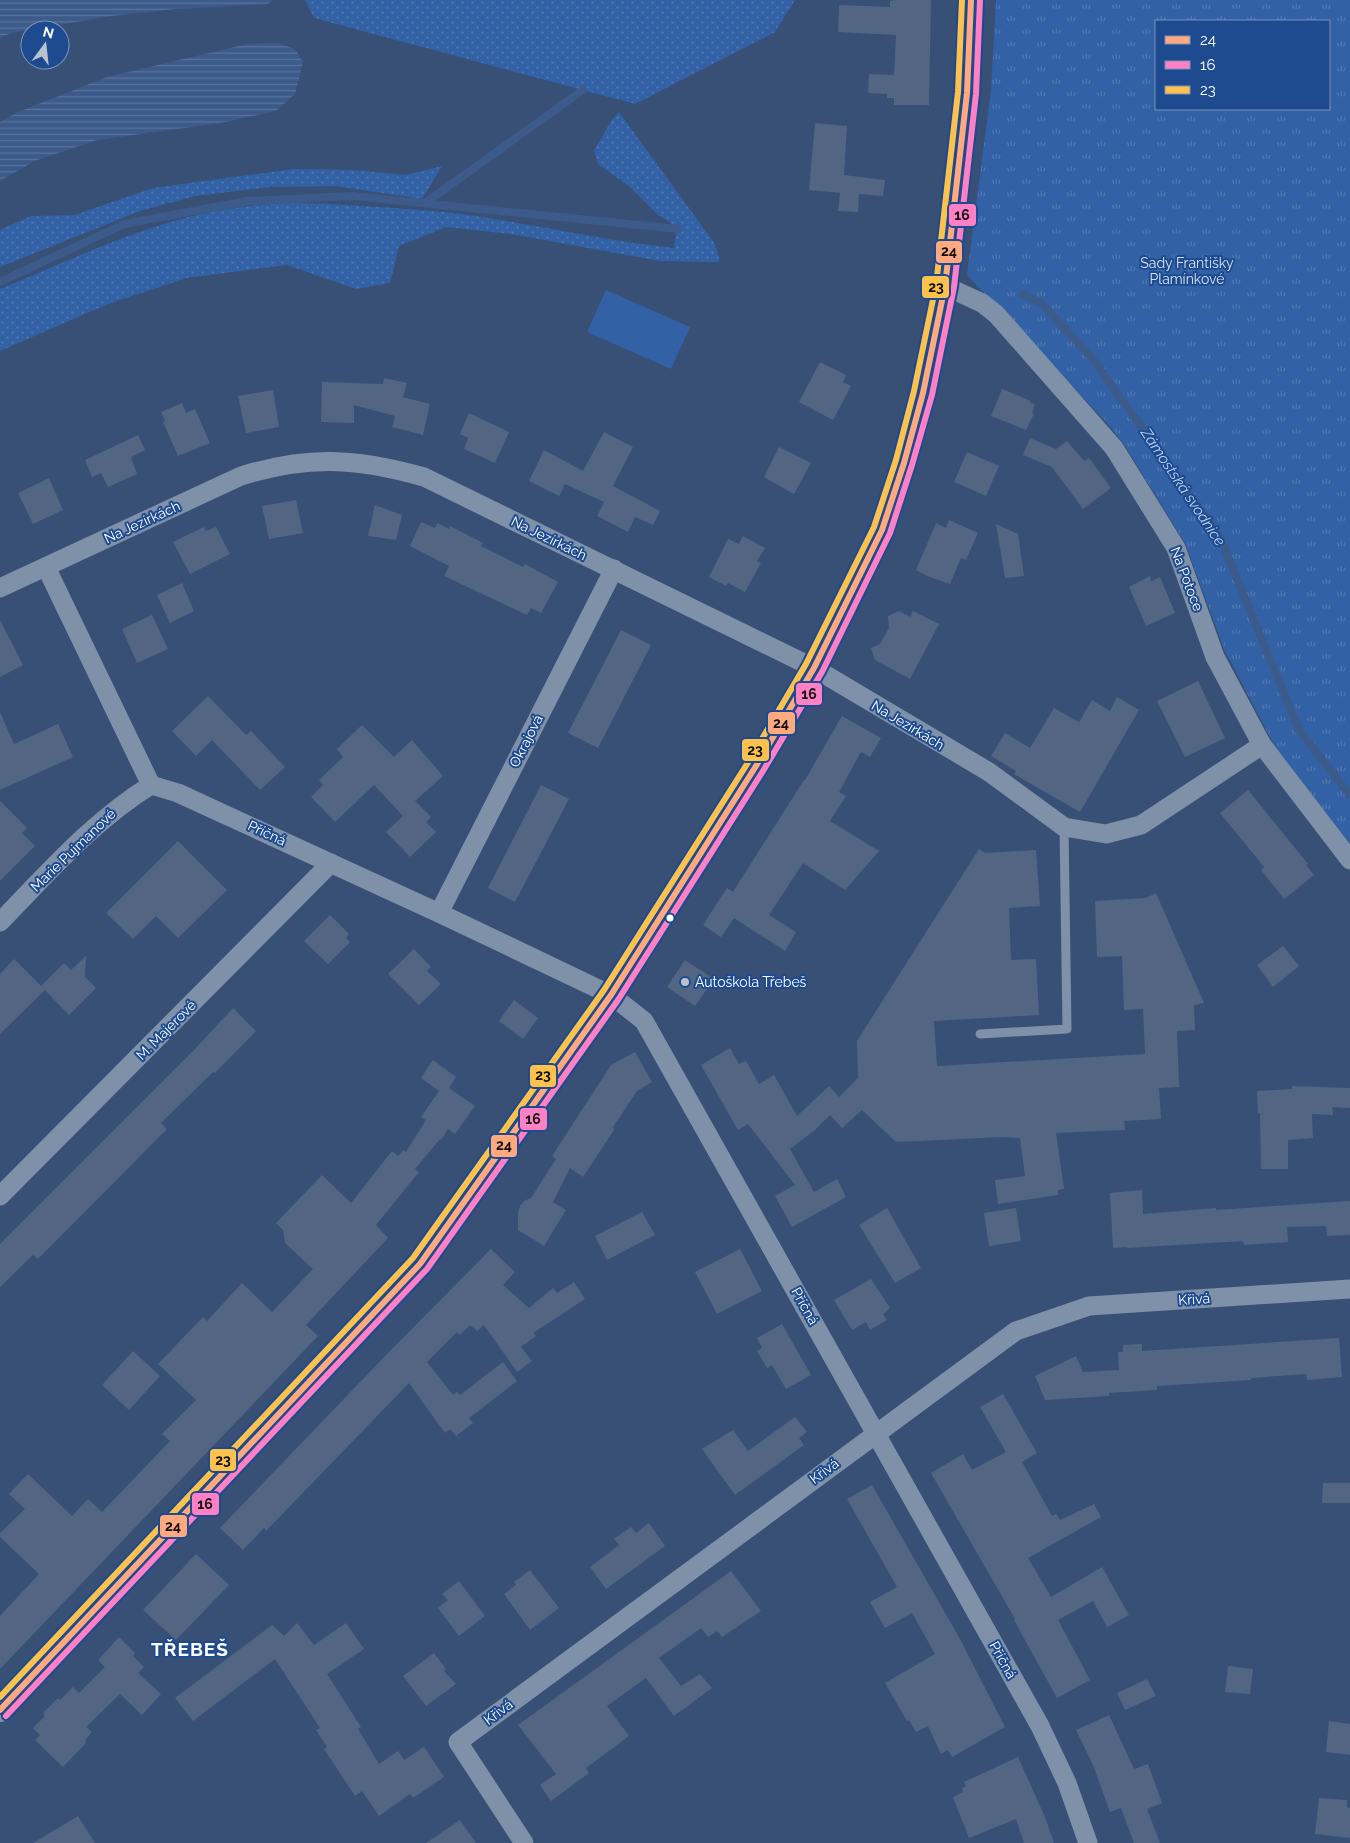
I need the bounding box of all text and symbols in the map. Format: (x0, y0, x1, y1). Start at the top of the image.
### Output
north arrow (20, 20, 70, 70)
legend (1155, 20, 1330, 110)
text: N (41, 23, 56, 42)
text: 24 (1200, 31, 1216, 49)
text: 16 (1200, 56, 1215, 74)
text: 23 (1200, 81, 1216, 99)
line badge: 16 (948, 203, 977, 227)
text: 16 (954, 207, 970, 223)
line badge: 24 (935, 240, 963, 264)
text: 24 (941, 243, 957, 259)
park label: Sady Františky Plamínkové (1140, 255, 1234, 287)
line badge: 23 (921, 275, 950, 299)
text: 23 (928, 279, 944, 295)
water label: Zámostská svodnice (1136, 424, 1229, 549)
street label: Na Jezírkách (101, 497, 183, 547)
street label: Na Jezírkách (509, 513, 589, 563)
street label: Na Potoce (1167, 545, 1207, 613)
line badge: 16 (795, 682, 823, 706)
text: 16 (801, 686, 817, 702)
street label: Na Jezírkách (869, 697, 947, 753)
line badge: 24 (767, 711, 796, 735)
street label: Okrajová (506, 712, 546, 770)
text: 24 (773, 715, 789, 731)
line badge: 23 (741, 738, 770, 762)
text: 23 (747, 742, 763, 758)
street label: Marie Pujmanové (27, 805, 119, 895)
street label: Příčná (245, 817, 289, 849)
unlabelled marker (665, 913, 675, 923)
place label: Autoškola Třebeš (695, 974, 807, 990)
marker: Autoškola Třebeš (679, 976, 691, 988)
street label: M. Majerové (133, 997, 199, 1063)
line badge: 23 (529, 1064, 557, 1088)
text: 23 (535, 1067, 551, 1083)
line badge: 16 (519, 1107, 548, 1131)
text: 16 (525, 1111, 541, 1127)
line badge: 24 (490, 1134, 518, 1158)
text: 24 (496, 1137, 512, 1153)
street label: Příčná (788, 1285, 822, 1327)
street label: Křivá (1178, 1290, 1210, 1308)
line badge: 23 (209, 1448, 237, 1472)
text: 23 (215, 1452, 231, 1468)
street label: Křivá (806, 1455, 842, 1487)
line badge: 16 (191, 1492, 220, 1516)
text: 16 (197, 1496, 213, 1512)
line badge: 24 (159, 1514, 188, 1538)
text: 24 (165, 1518, 181, 1534)
district label: TŘEBEŠ (151, 1638, 229, 1660)
street label: Příčná (986, 1639, 1020, 1681)
street label: Křivá (480, 1696, 516, 1728)

